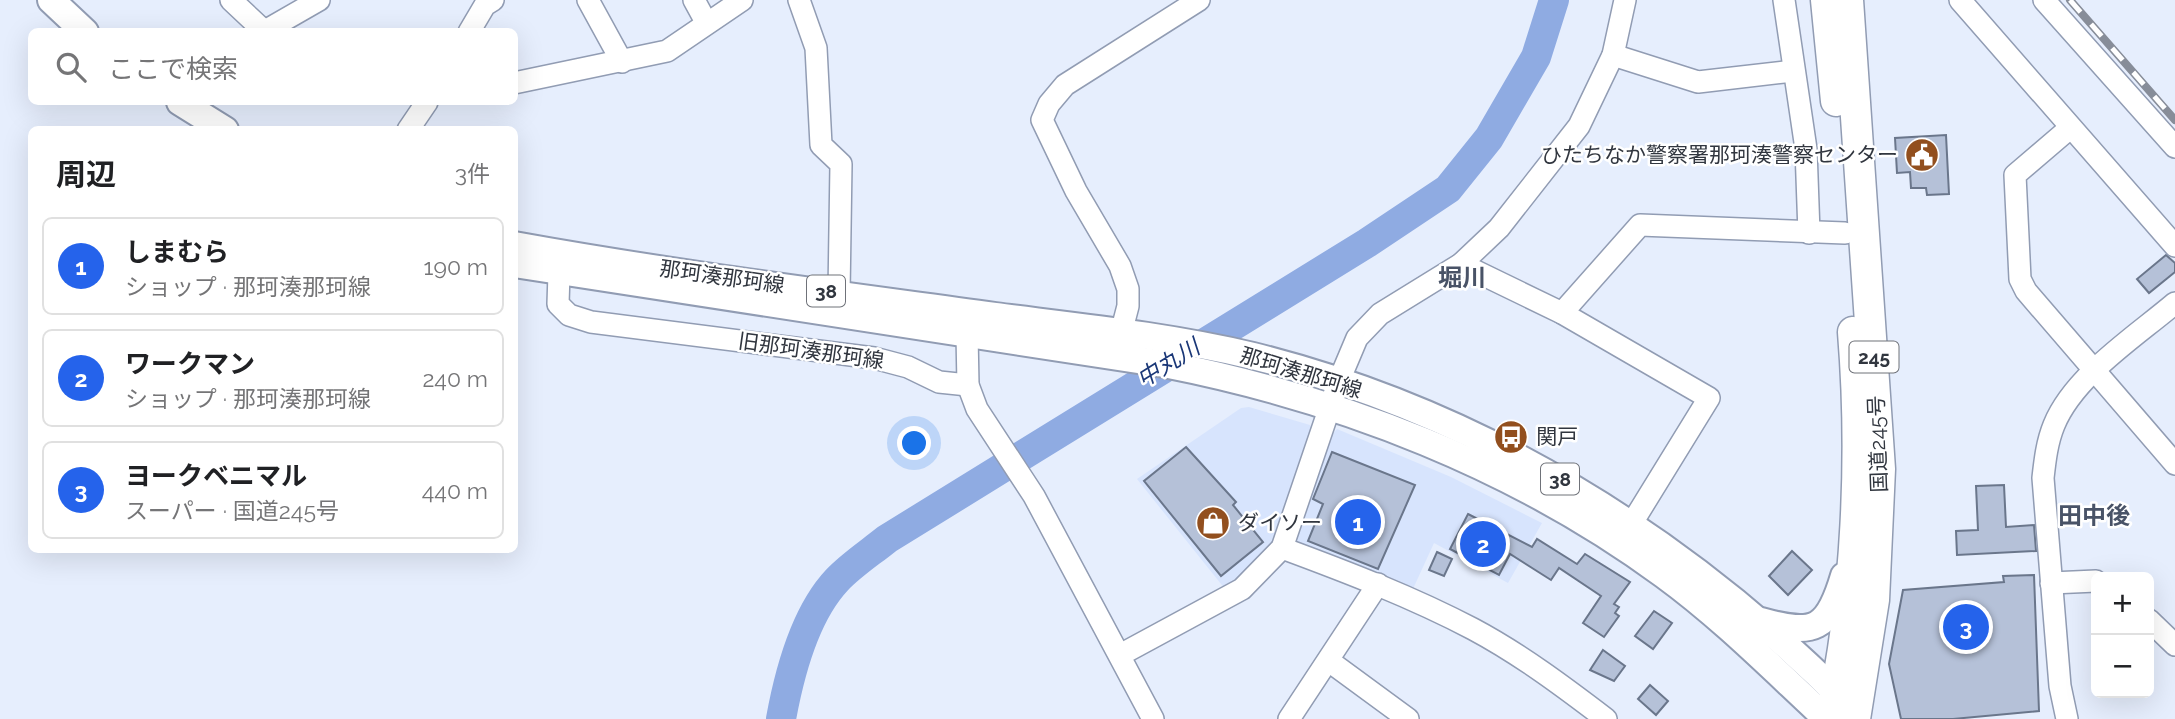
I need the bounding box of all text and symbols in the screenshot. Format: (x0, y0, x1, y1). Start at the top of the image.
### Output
search box (28, 28, 518, 105)
icon: search (52, 48, 90, 86)
text: ここで検索 (108, 54, 238, 84)
public building icon: ひたちなか警察署那珂湊警察センター (1903, 136, 1941, 174)
place label: ひたちなか警察署那珂湊警察センター (1541, 142, 1898, 167)
text: 周辺 (56, 157, 116, 192)
text: 3件 (455, 160, 490, 187)
text: しまむら (125, 237, 229, 267)
text: 1 (75, 253, 87, 280)
text: 190 m (424, 253, 488, 280)
street label: 那珂湊那珂線 (658, 255, 786, 298)
district label: 堀川 (1438, 263, 1486, 292)
text: ショップ · 那珂湊那珂線 (125, 273, 371, 300)
road number: 38 (807, 276, 845, 306)
street label: 旧那珂湊那珂線 (737, 328, 886, 373)
water label: 中丸川 (1131, 331, 1207, 392)
street label: 那珂湊那珂線 (1237, 342, 1365, 403)
road number: 245 (1850, 342, 1898, 372)
text: ワークマン (125, 349, 255, 379)
text: 2 (75, 365, 87, 392)
text: 240 m (422, 365, 488, 392)
text: ショップ · 那珂湊那珂線 (125, 385, 371, 412)
street label: 国道245号 (1863, 395, 1892, 493)
bus stop icon: 関戸 (1492, 418, 1530, 456)
place label: 関戸 (1536, 424, 1578, 449)
your location (897, 426, 931, 460)
text: ヨークベニマル (125, 461, 307, 491)
road number: 38 (1541, 464, 1579, 494)
text: 3 (75, 477, 87, 504)
text: 440 m (422, 477, 488, 504)
pin: 1 (1335, 496, 1381, 548)
text: スーパー · 国道245号 (125, 497, 339, 524)
district label: 田中後 (2058, 501, 2130, 530)
shop icon: ダイソー (1194, 504, 1232, 542)
place label: ダイソー (1238, 510, 1322, 535)
pin: 2 (1460, 518, 1506, 570)
map controls (2091, 572, 2154, 698)
button: + (2091, 572, 2154, 635)
pin: 3 (1943, 601, 1989, 653)
button: − (2091, 635, 2154, 698)

